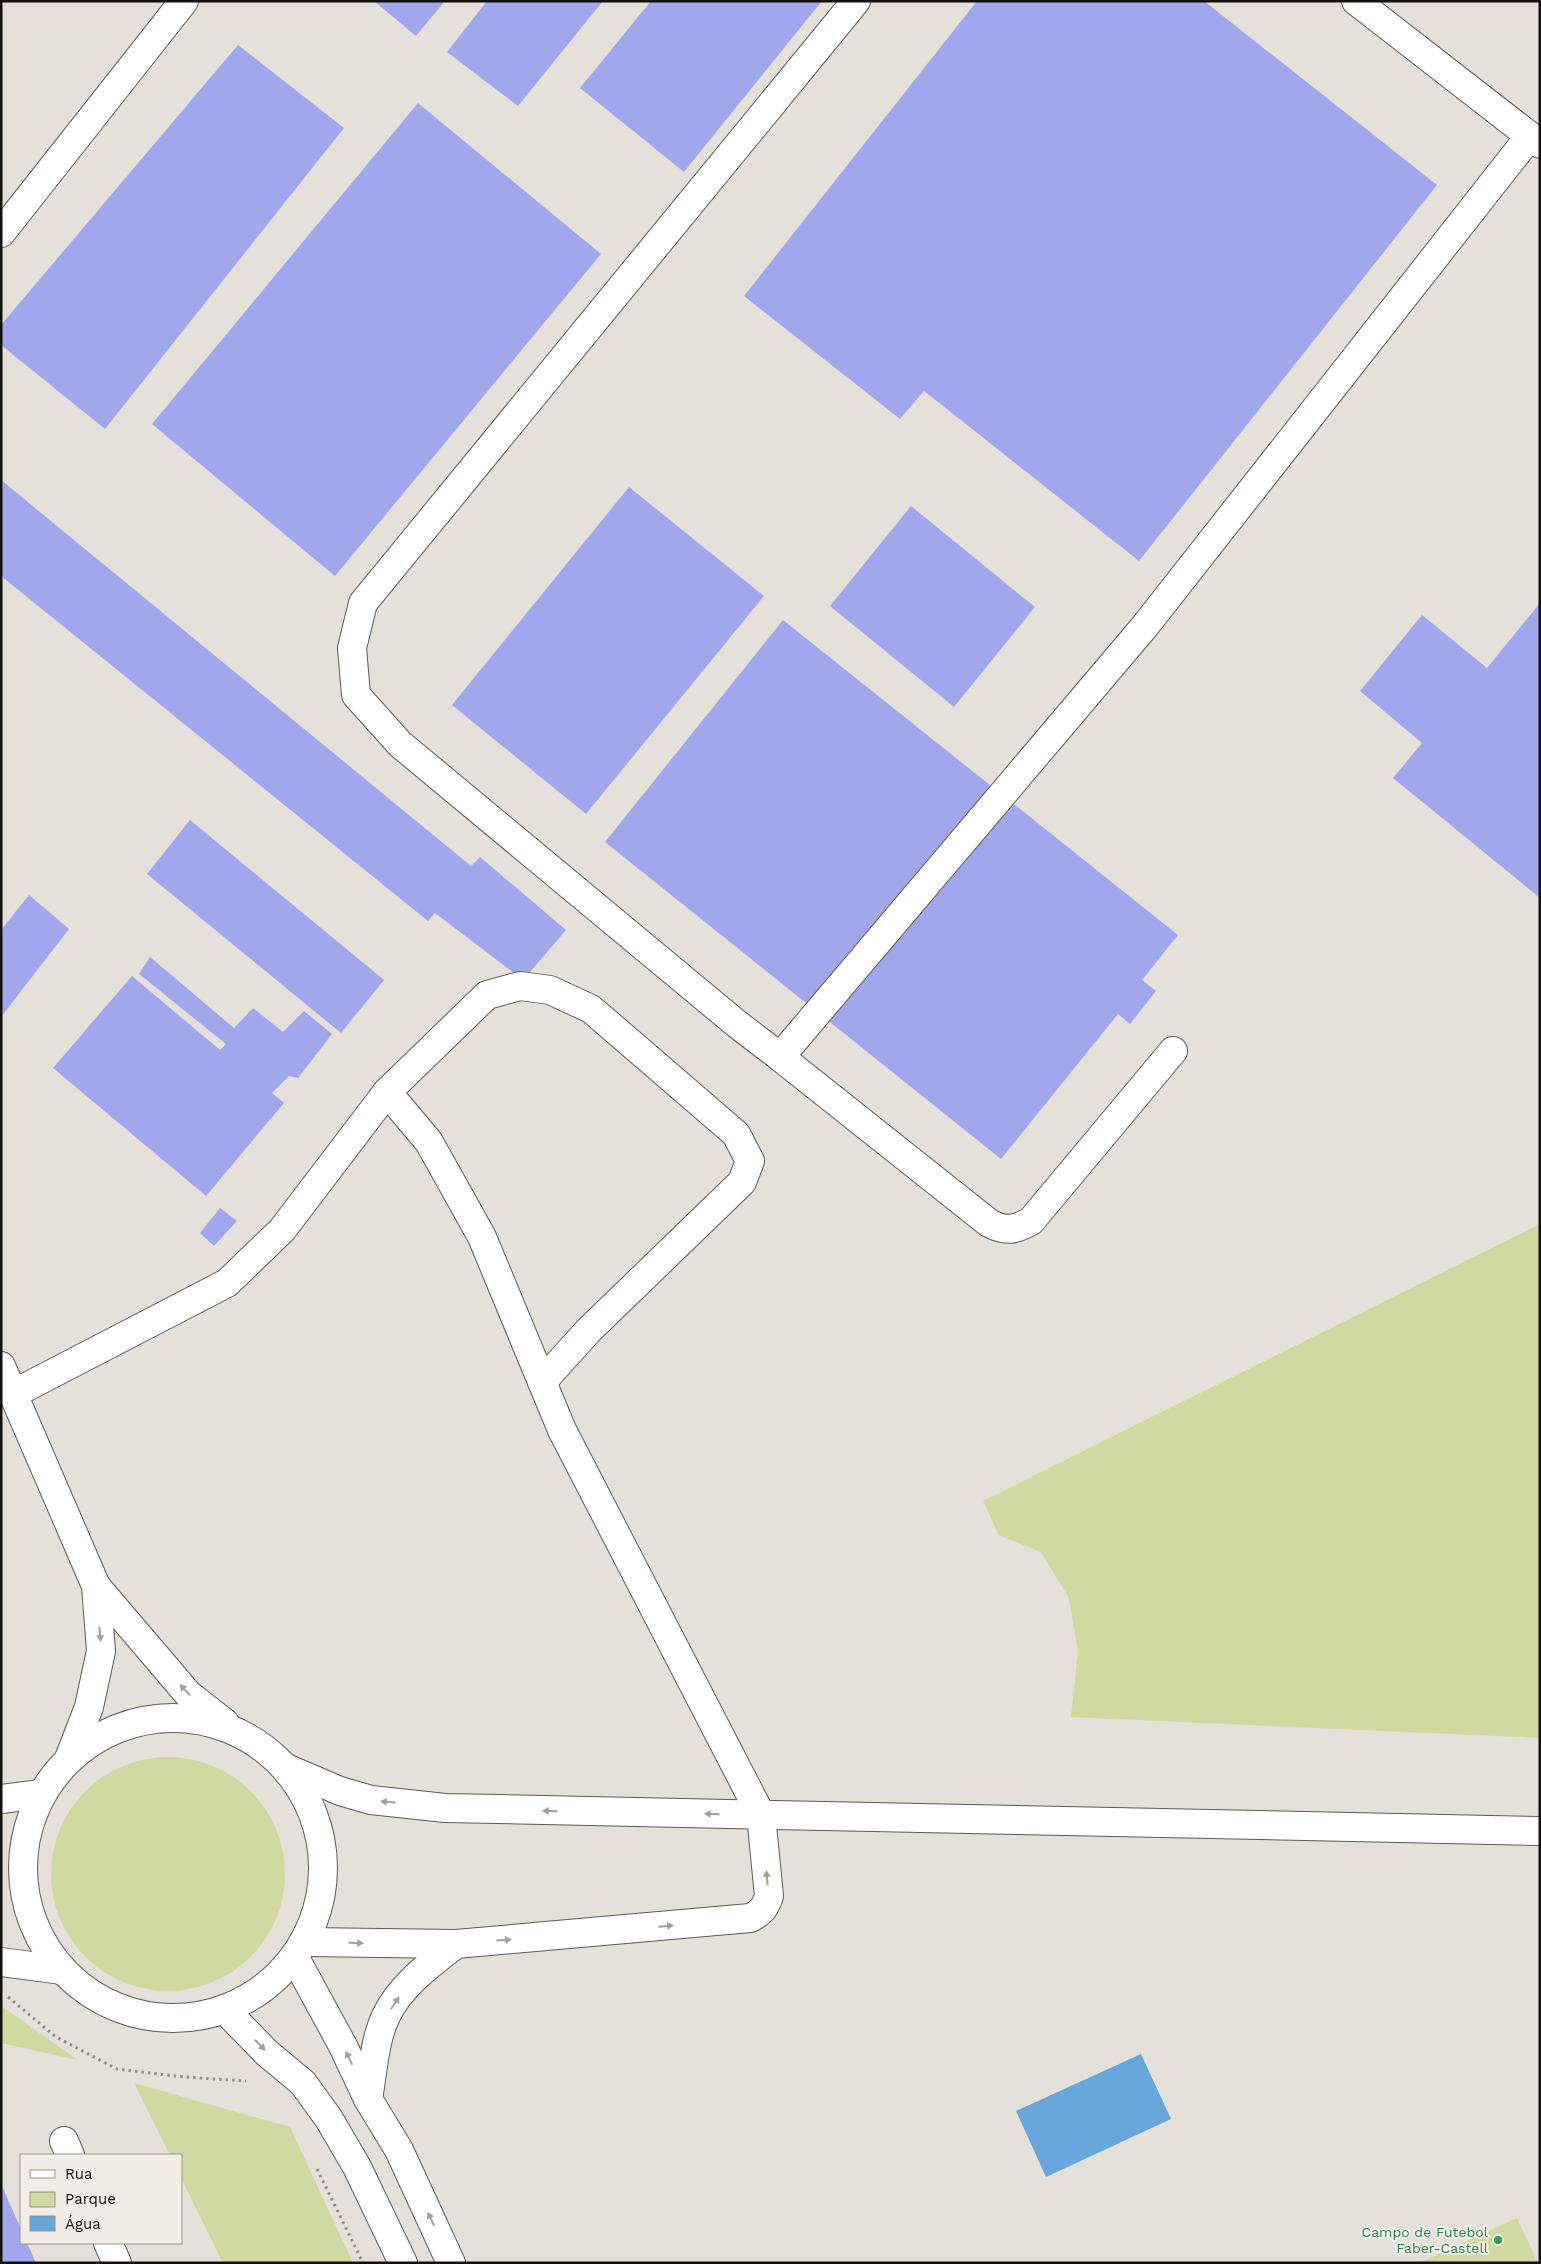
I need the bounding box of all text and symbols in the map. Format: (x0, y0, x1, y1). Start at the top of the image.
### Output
one-way arrow (96, 1627, 104, 1643)
one-way arrow (179, 1684, 191, 1696)
one-way arrow (379, 1798, 395, 1806)
one-way arrow (542, 1807, 558, 1815)
one-way arrow (704, 1810, 720, 1818)
one-way arrow (763, 1870, 771, 1886)
one-way arrow (659, 1922, 675, 1930)
one-way arrow (497, 1936, 513, 1944)
one-way arrow (348, 1939, 364, 1947)
one-way arrow (390, 1996, 399, 2009)
one-way arrow (253, 2039, 265, 2051)
one-way arrow (345, 2051, 353, 2066)
legend (20, 2154, 182, 2244)
text: Rua (65, 2165, 93, 2183)
text: Parque (65, 2190, 116, 2208)
one-way arrow (426, 2212, 434, 2226)
text: Água (65, 2215, 101, 2233)
place label: Campo de Futebol Faber-Castell (1362, 2224, 1489, 2256)
marker: Campo de Futebol Faber-Castell (1492, 2234, 1504, 2246)

